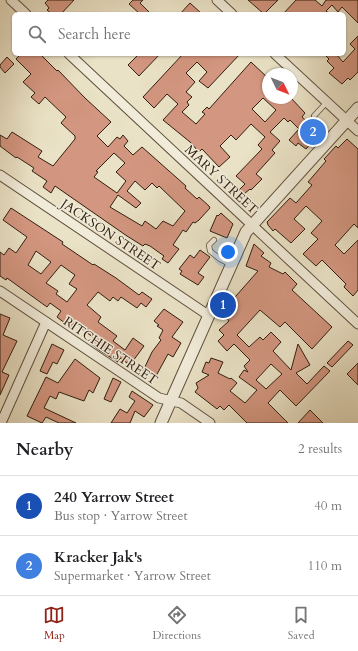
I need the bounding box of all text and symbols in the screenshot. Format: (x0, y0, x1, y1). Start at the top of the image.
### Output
search box (12, 12, 346, 56)
icon: search (26, 23, 48, 45)
text: Search here (58, 24, 131, 44)
north arrow (262, 68, 298, 104)
pin: 2 (300, 117, 326, 147)
street label: MARY STREET (181, 141, 262, 219)
street label: JACKSON STREET (56, 194, 164, 275)
your location (218, 242, 238, 262)
pin: 1 (210, 290, 236, 320)
street label: RITCHIE STREET (60, 313, 162, 389)
text: Nearby (16, 438, 73, 461)
text: 2 results (298, 440, 342, 458)
text: 240 Yarrow Street (54, 487, 174, 507)
text: 1 (26, 497, 32, 515)
text: 40 m (314, 497, 342, 515)
text: Bus stop · Yarrow Street (54, 507, 188, 525)
text: Kracker Jak's (54, 547, 142, 567)
text: 2 (26, 557, 32, 575)
text: 110 m (308, 557, 342, 575)
text: Supermarket · Yarrow Street (54, 567, 211, 585)
tab: Map (43, 604, 65, 643)
tab: Directions (152, 604, 201, 643)
tab: Saved (288, 604, 315, 643)

